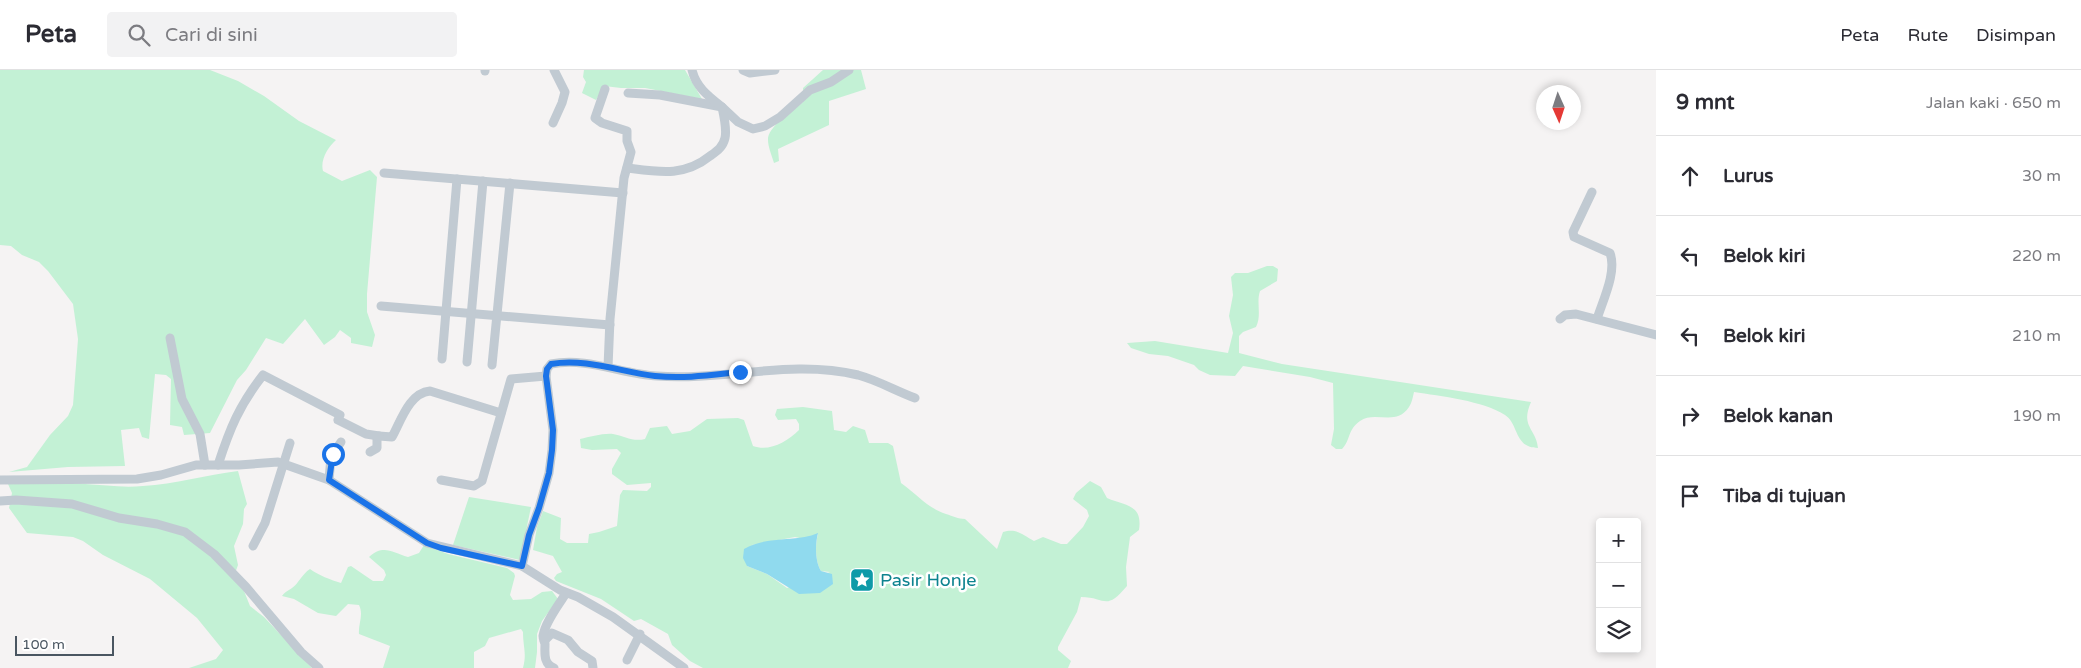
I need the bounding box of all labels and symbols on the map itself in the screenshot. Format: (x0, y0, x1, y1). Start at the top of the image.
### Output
north arrow (1536, 85, 1581, 130)
route end (729, 361, 752, 384)
route start (322, 443, 345, 466)
place icon: Pasir Honje (849, 567, 875, 593)
place label: Pasir Honje (880, 569, 976, 591)
scale bar (15, 633, 114, 656)

